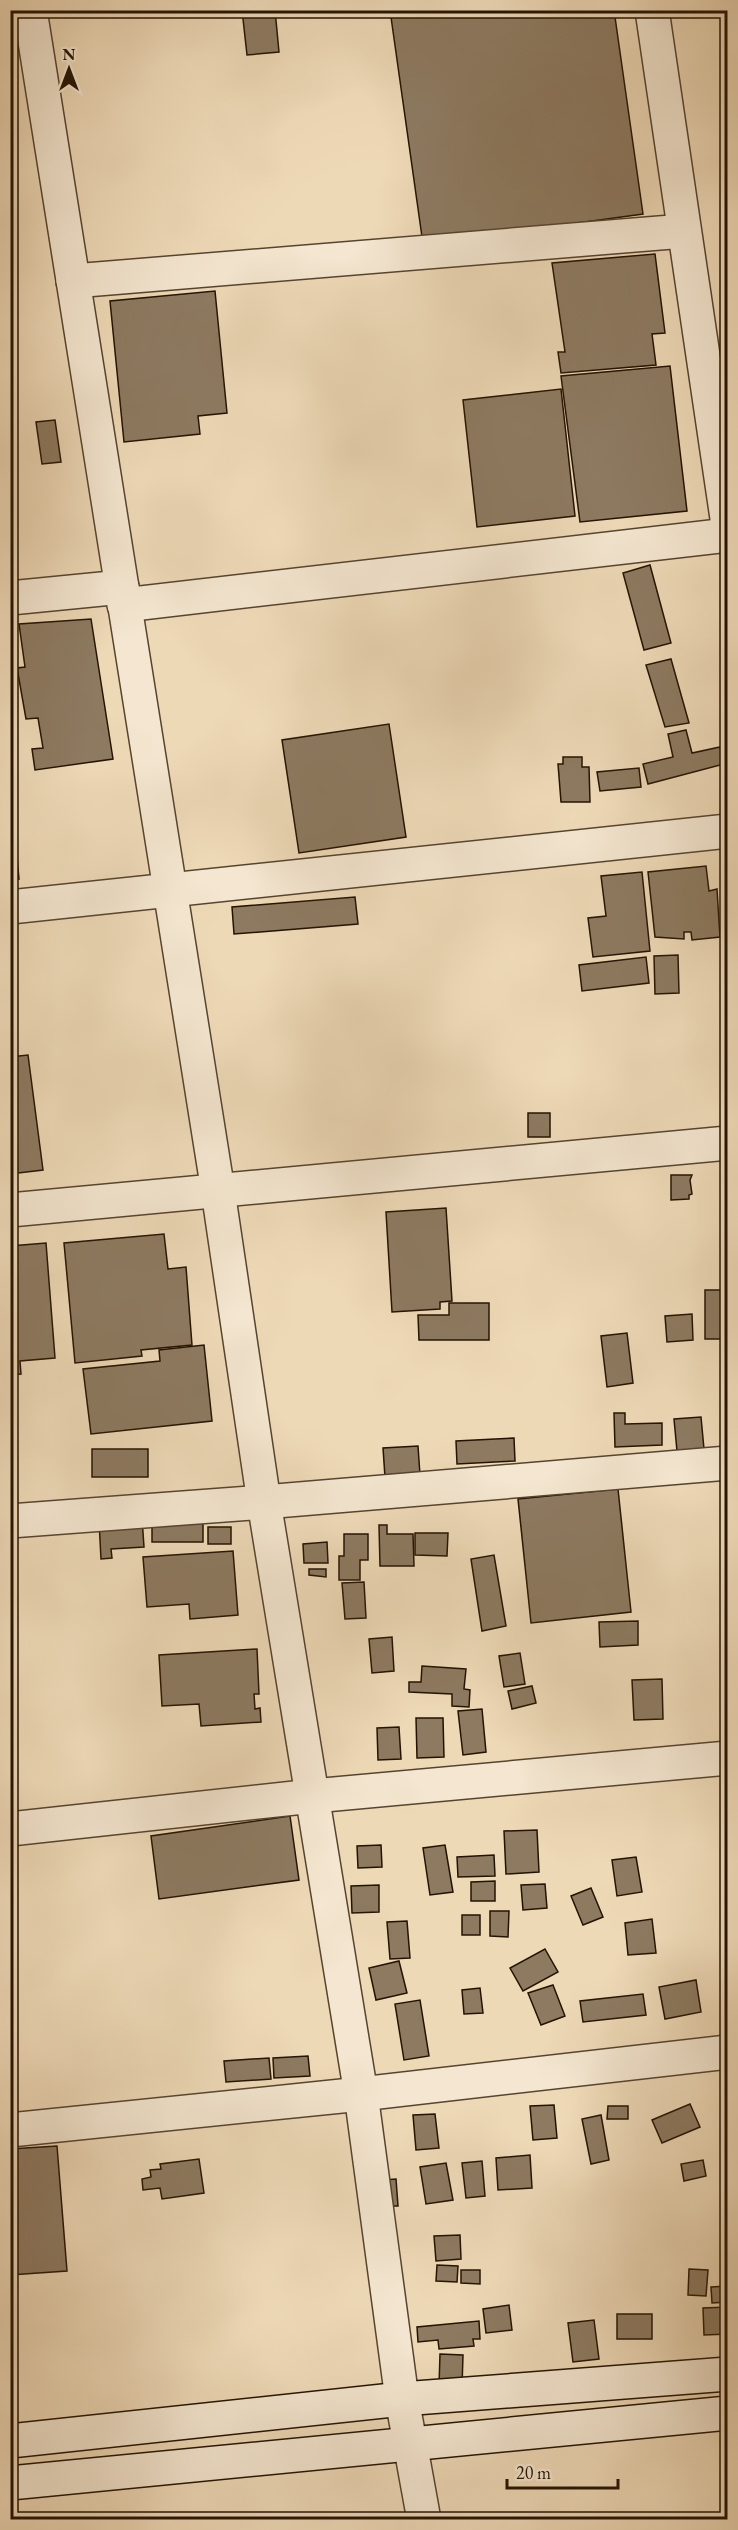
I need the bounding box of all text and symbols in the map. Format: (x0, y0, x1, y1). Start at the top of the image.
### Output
north arrow (39, 39, 99, 99)
text: N (63, 44, 76, 65)
scale bar (507, 2452, 618, 2490)
text: 20 m (516, 2461, 551, 2484)

